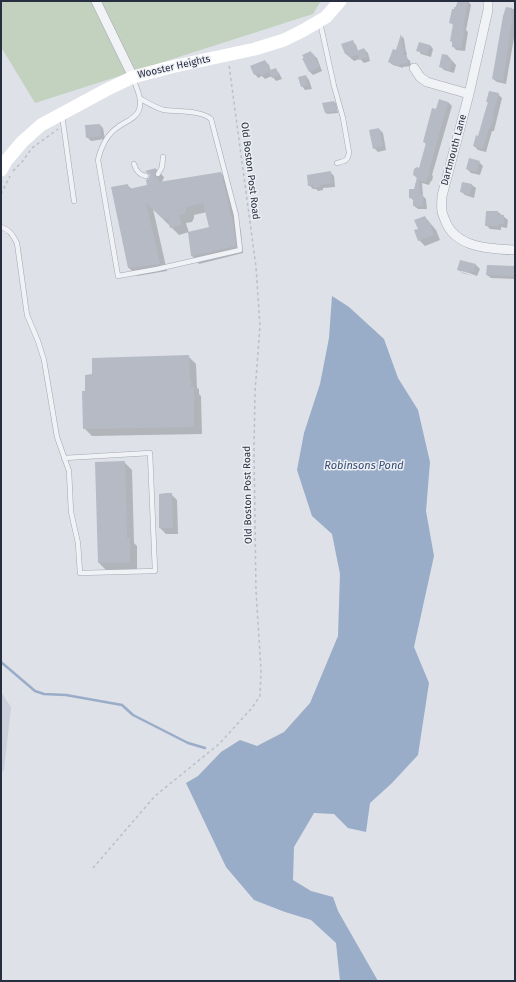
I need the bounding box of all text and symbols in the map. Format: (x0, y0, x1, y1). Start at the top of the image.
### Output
street label: Wooster Heights (136, 53, 212, 81)
street label: Dartmouth Lane (439, 113, 469, 187)
street label: Old Boston Post Road (238, 122, 262, 220)
street label: Old Boston Post Road (241, 446, 255, 544)
water label: Robinsons Pond (324, 459, 404, 473)

